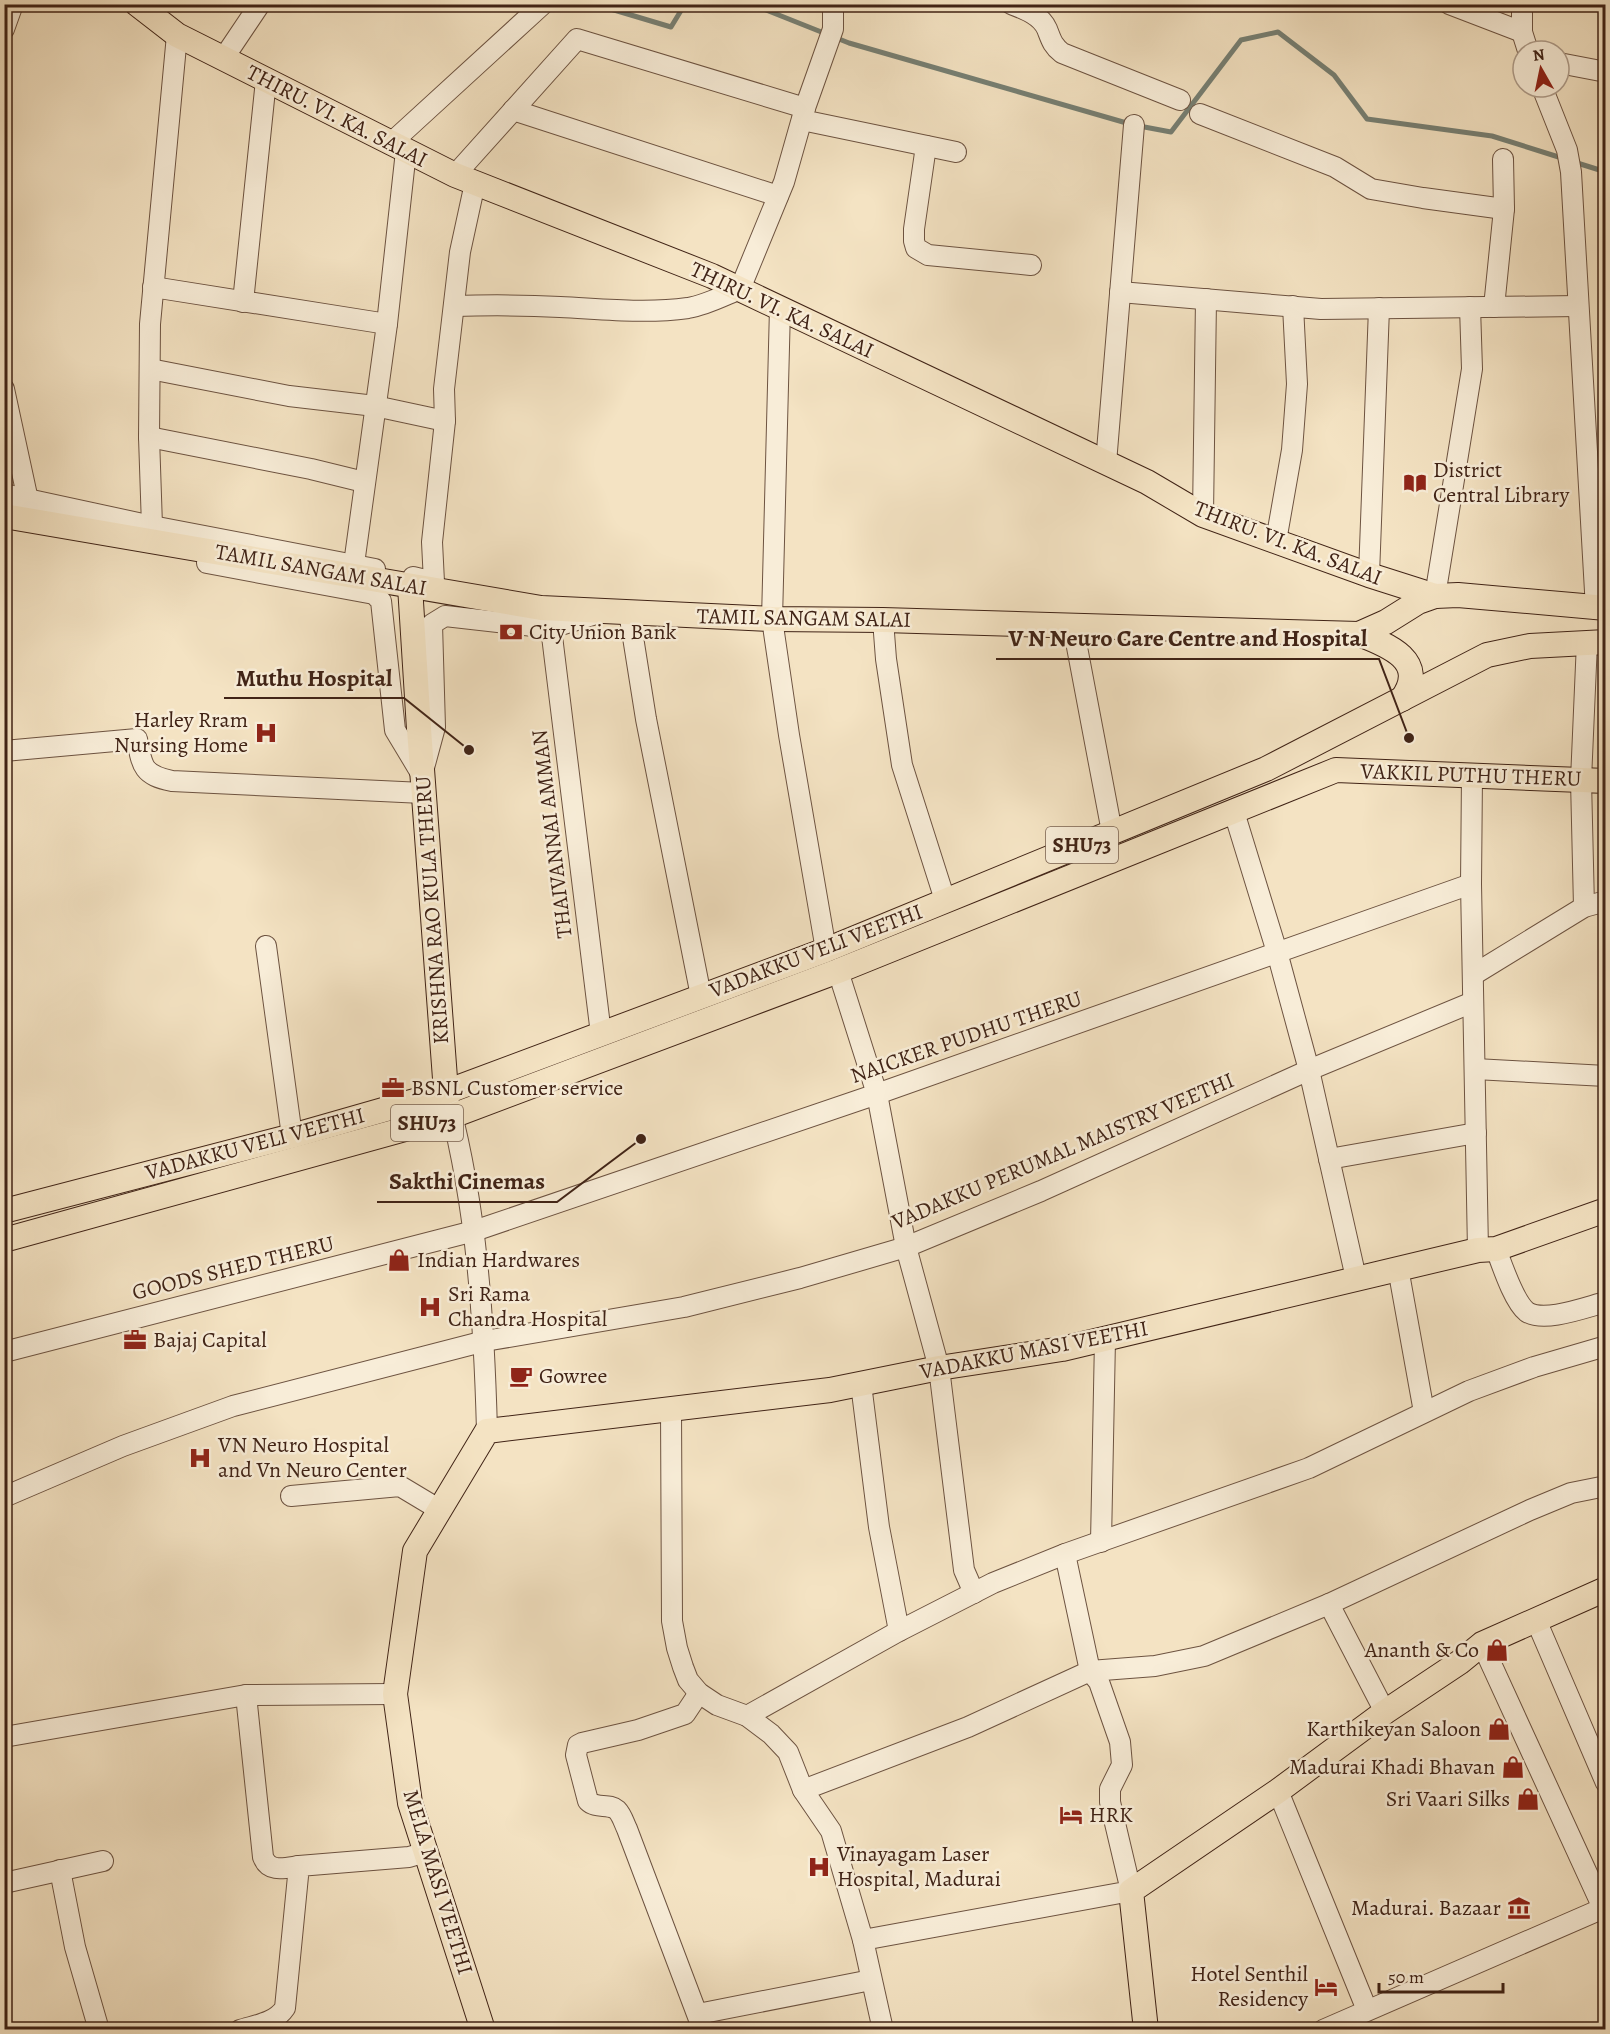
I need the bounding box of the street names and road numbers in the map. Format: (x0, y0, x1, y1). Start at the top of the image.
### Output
street label: THIRU. VI. KA. SALAI (241, 57, 433, 175)
street label: THIRU. VI. KA. SALAI (685, 254, 879, 366)
street label: THIRU. VI. KA. SALAI (1190, 493, 1386, 593)
street label: TAMIL SANGAM SALAI (213, 537, 429, 603)
street label: TAMIL SANGAM SALAI (697, 601, 911, 635)
street label: THAIVANNAI AMMAN (524, 728, 580, 940)
street label: VAKKIL PUTHU THERU (1359, 756, 1582, 794)
street label: KRISHNA RAO KULA THERU (408, 775, 456, 1045)
road number: SHU73 (1046, 827, 1118, 863)
street label: VADAKKU VELI VEETHI (704, 897, 927, 1006)
street label: NAICKER PUDHU THERU (846, 983, 1086, 1091)
street label: VADAKKU PERUMAL MAISTRY VEETHI (886, 1065, 1239, 1237)
street label: VADAKKU VELI VEETHI (141, 1100, 368, 1188)
road number: SHU73 (391, 1105, 463, 1141)
street label: GOODS SHED THERU (129, 1228, 337, 1308)
street label: VADAKKU MASI VEETHI (916, 1313, 1151, 1387)
street label: MELA MASI VEETHI (396, 1786, 480, 1978)

